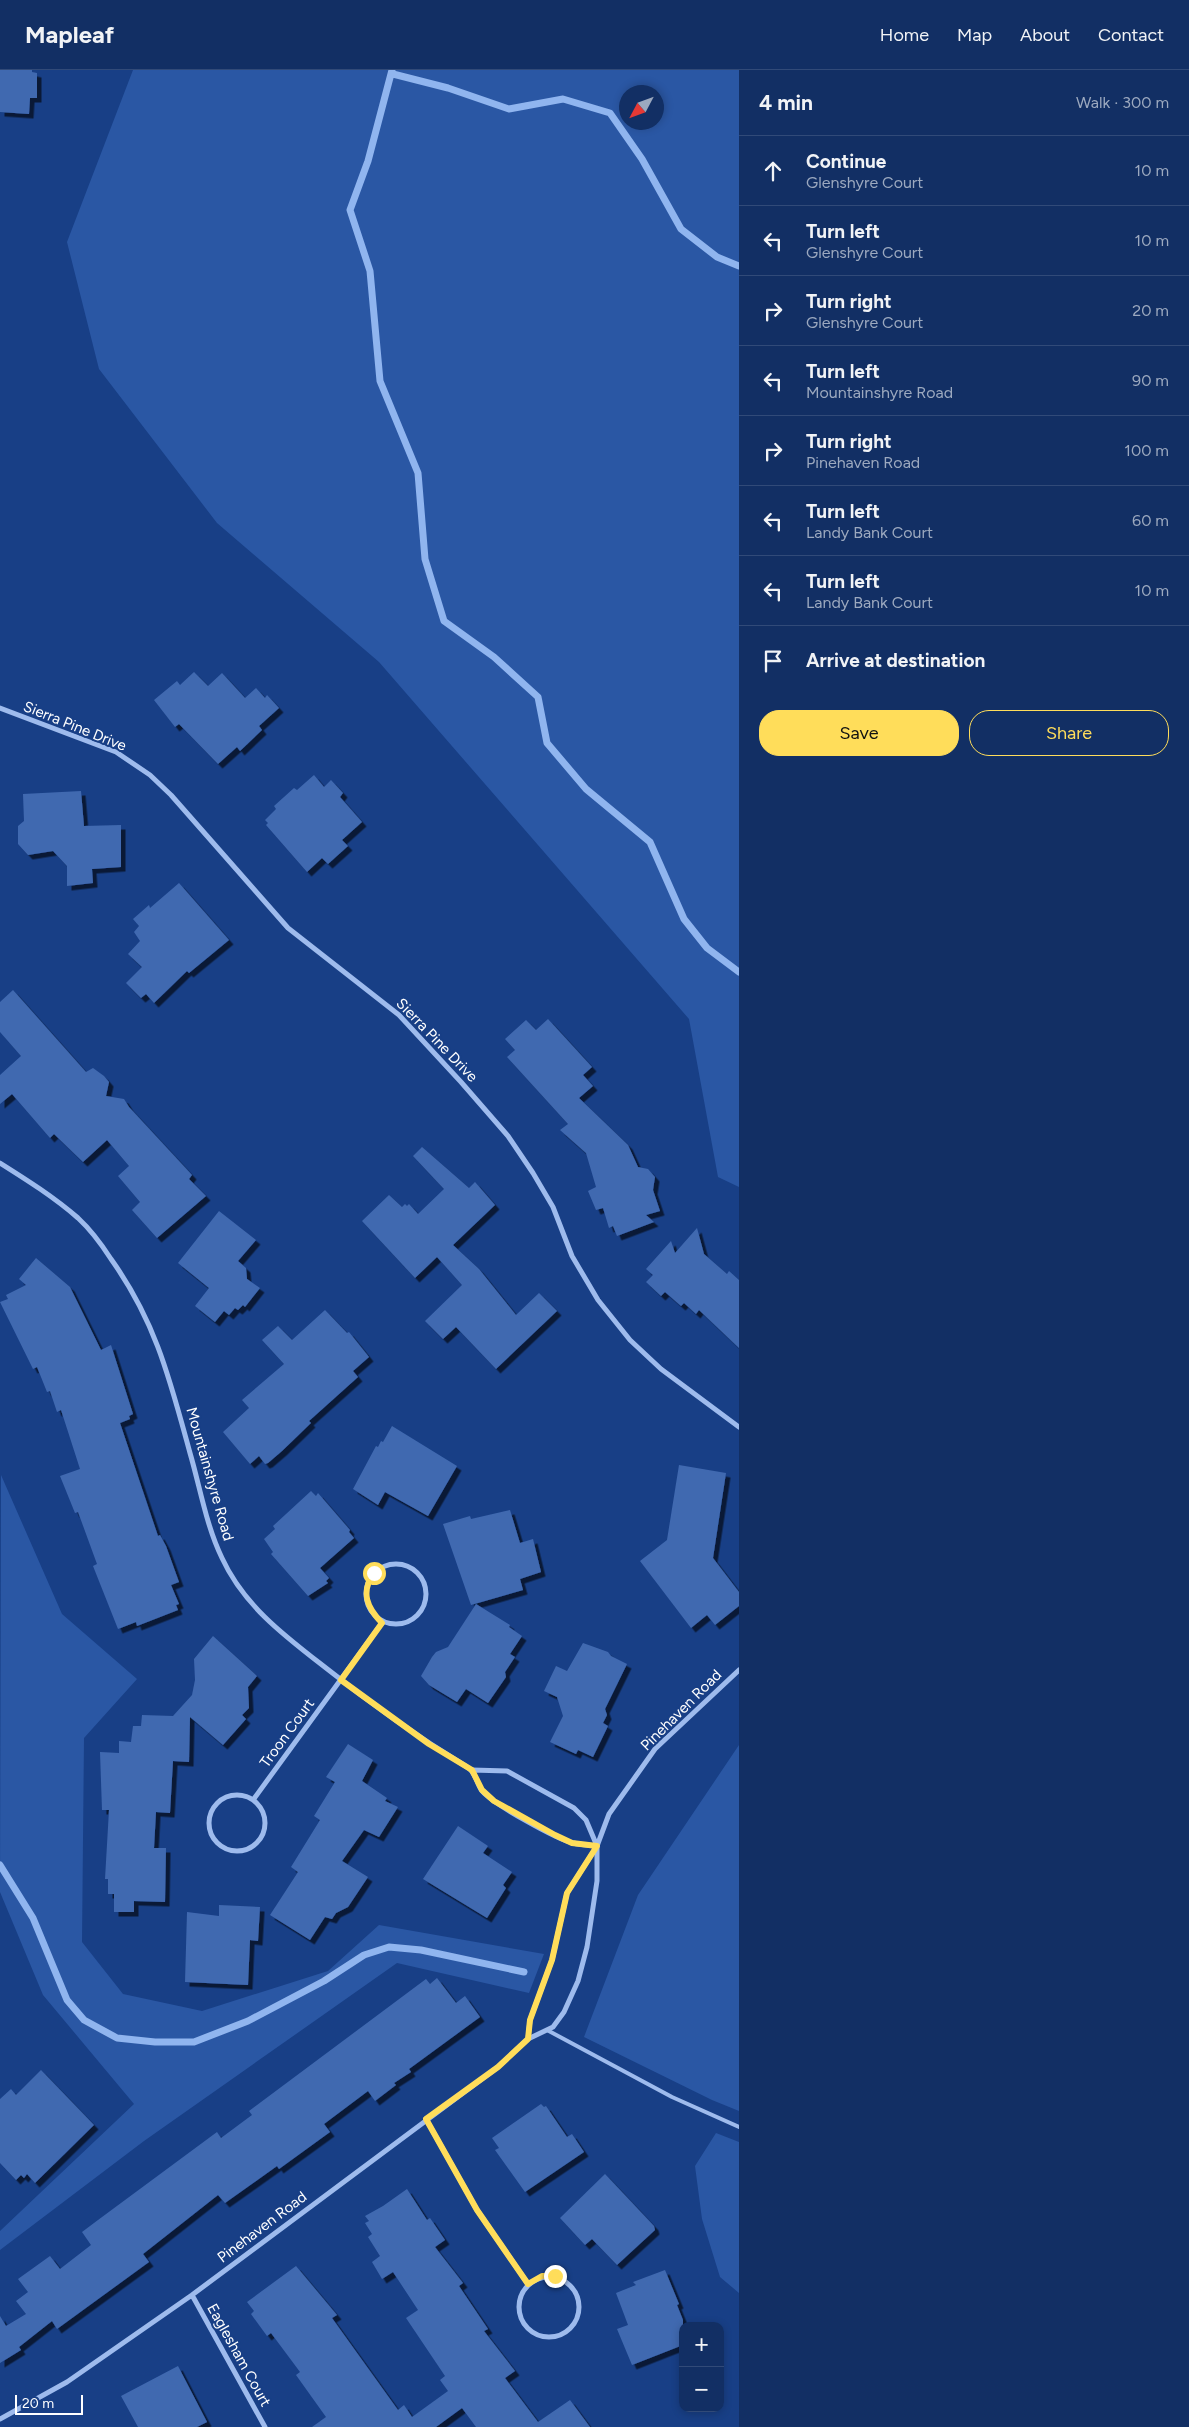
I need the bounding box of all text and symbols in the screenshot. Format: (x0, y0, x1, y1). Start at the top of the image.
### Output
text: Mapleaf (25, 20, 114, 49)
text: Home (880, 24, 929, 46)
text: Map (957, 24, 992, 46)
text: About (1020, 24, 1070, 46)
text: Contact (1098, 24, 1164, 46)
north arrow (619, 85, 664, 130)
text: 4 min (759, 90, 813, 115)
text: Walk · 300 m (1076, 93, 1169, 112)
text: Continue (806, 150, 886, 173)
icon: ahead (759, 157, 787, 185)
text: 10 m (1135, 161, 1169, 180)
text: Glenshyre Court (806, 173, 923, 192)
text: Turn left (806, 220, 880, 243)
icon: left (759, 227, 787, 255)
text: 10 m (1135, 231, 1169, 250)
text: Glenshyre Court (806, 243, 923, 262)
text: Turn right (806, 290, 892, 313)
icon: right (759, 297, 787, 325)
text: 20 m (1132, 301, 1169, 320)
text: Glenshyre Court (806, 313, 923, 332)
text: Turn left (806, 360, 880, 383)
icon: left (759, 367, 787, 395)
text: 90 m (1132, 371, 1169, 390)
text: Mountainshyre Road (806, 383, 953, 402)
text: Turn right (806, 430, 892, 453)
icon: right (759, 437, 787, 465)
text: 100 m (1124, 441, 1169, 460)
text: Pinehaven Road (806, 453, 920, 472)
text: Turn left (806, 500, 880, 523)
icon: left (759, 507, 787, 535)
text: 60 m (1132, 511, 1169, 530)
text: Landy Bank Court (806, 523, 933, 542)
text: Turn left (806, 570, 880, 593)
icon: left (759, 577, 787, 605)
text: 10 m (1135, 581, 1169, 600)
text: Landy Bank Court (806, 593, 933, 612)
icon: arrive (759, 647, 787, 675)
text: Arrive at destination (806, 649, 985, 672)
street label: Sierra Pine Drive (21, 697, 129, 755)
button: Save (759, 710, 959, 756)
button: Share (969, 710, 1169, 756)
street label: Sierra Pine Drive (392, 994, 482, 1086)
street label: Mountainshyre Road (182, 1405, 238, 1543)
route start (363, 1562, 386, 1585)
street label: Pinehaven Road (637, 1666, 725, 1754)
street label: Troon Court (256, 1695, 318, 1771)
street label: Pinehaven Road (214, 2188, 310, 2266)
route end (544, 2265, 567, 2288)
street label: Eaglesham Court (203, 2300, 275, 2410)
map controls (679, 2322, 724, 2412)
button: + (679, 2322, 724, 2367)
button: − (679, 2367, 724, 2412)
scale bar (15, 2392, 82, 2415)
text: 20 m (22, 2395, 54, 2412)

